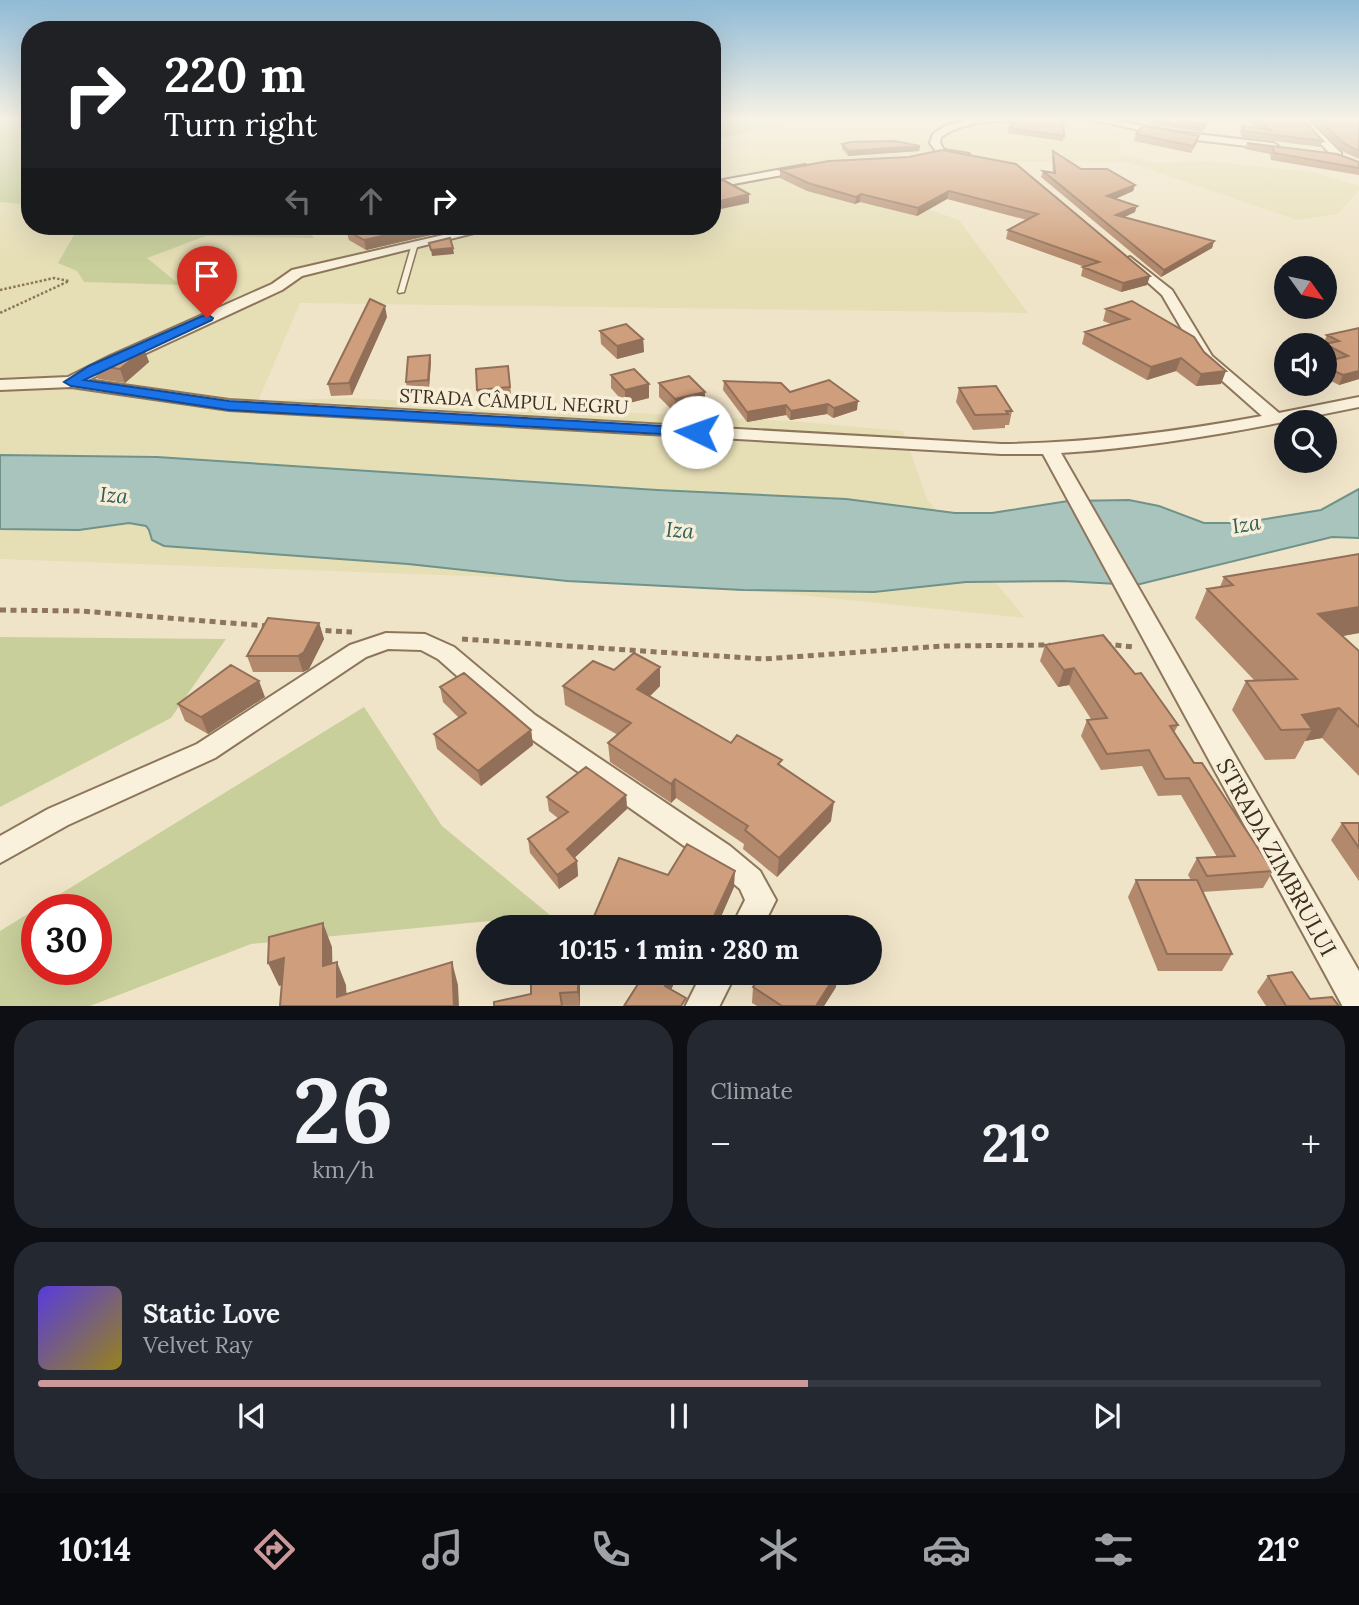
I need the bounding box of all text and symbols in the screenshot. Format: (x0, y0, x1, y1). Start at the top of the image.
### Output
text: 220 m (164, 43, 305, 105)
icon: right (49, 49, 140, 140)
text: Turn right (164, 104, 317, 145)
icon: left (279, 182, 317, 220)
icon: ahead (352, 182, 390, 220)
icon: right (425, 182, 463, 220)
pin (177, 246, 237, 318)
north arrow (1274, 256, 1337, 318)
map controls (1274, 256, 1337, 473)
icon: arrive (188, 257, 226, 295)
button: sound (1274, 333, 1337, 396)
street label: STRADA CÂMPUL NEGRU (399, 383, 629, 419)
position arrow (660, 395, 734, 469)
button: search (1274, 410, 1337, 473)
water label: Iza (99, 481, 130, 509)
water label: Iza (1230, 508, 1263, 540)
water label: Iza (665, 516, 696, 544)
street label: STRADA ZIMBRULUI (1211, 753, 1343, 961)
speed limit sign: 30 (21, 894, 112, 985)
text: 10:15 · 1 min · 280 m (559, 933, 799, 966)
text: 26 (293, 1051, 394, 1168)
text: Climate (711, 1076, 793, 1105)
text: 21° (981, 1110, 1050, 1176)
text: − (711, 1120, 731, 1168)
text: + (1301, 1120, 1321, 1168)
text: km/h (312, 1155, 374, 1184)
text: Static Love (143, 1297, 280, 1330)
text: Velvet Ray (143, 1330, 253, 1359)
icon: previous (233, 1397, 271, 1435)
icon: pause (660, 1397, 698, 1435)
icon: next (1088, 1397, 1126, 1435)
icon: directions (250, 1525, 299, 1574)
icon: music (418, 1525, 467, 1574)
icon: phone (586, 1525, 635, 1574)
icon: climate (754, 1525, 803, 1574)
icon: car (922, 1525, 971, 1574)
icon: filters (1089, 1525, 1138, 1574)
text: 10:14 (59, 1529, 131, 1570)
text: 21° (1257, 1529, 1300, 1570)

